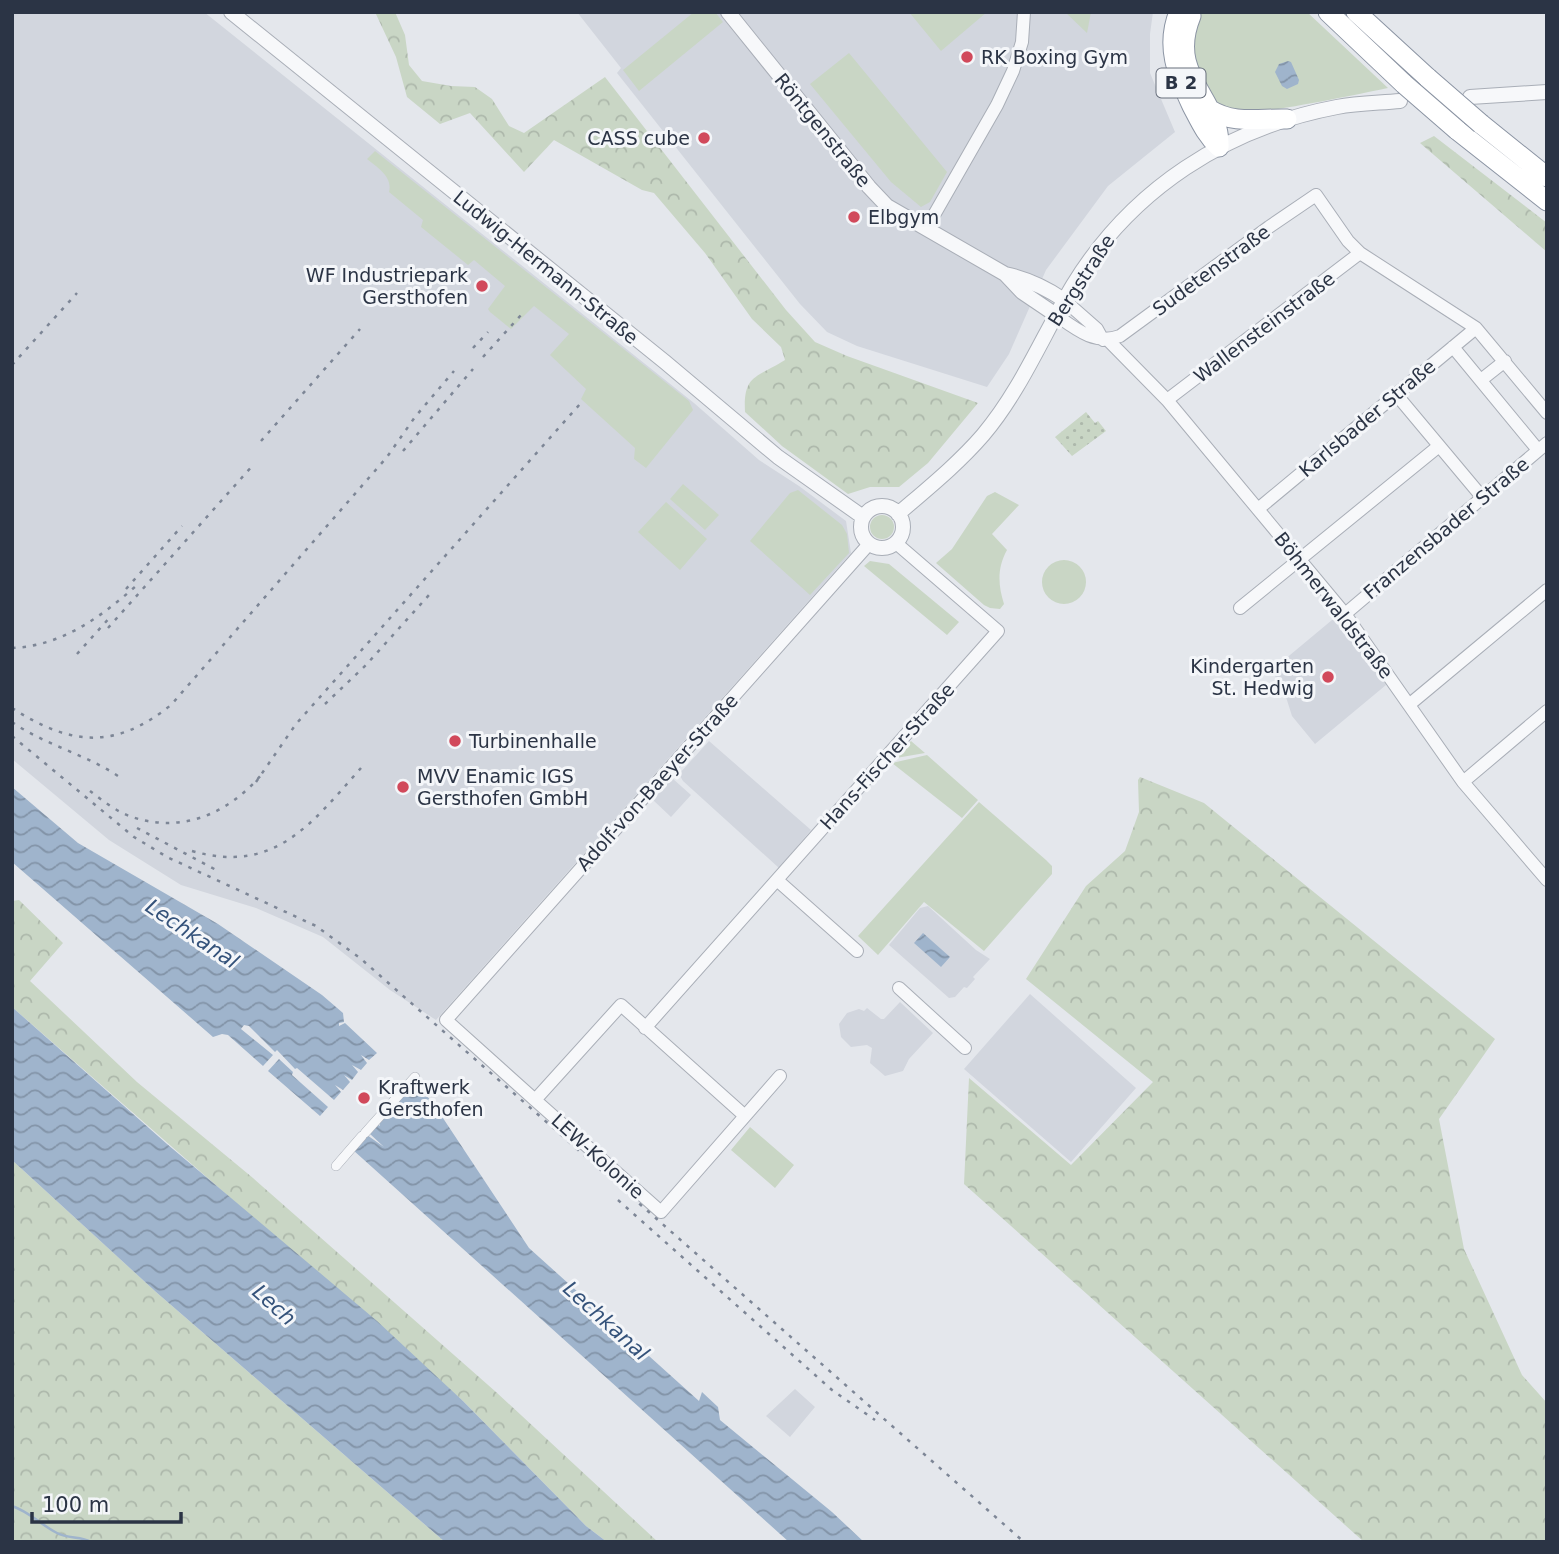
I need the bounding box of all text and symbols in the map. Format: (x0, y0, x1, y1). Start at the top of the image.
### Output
place label: RK Boxing Gym (981, 46, 1128, 68)
marker: RK Boxing Gym (959, 49, 975, 65)
road number: B 2 (1156, 68, 1206, 98)
street label: Röntgenstraße (770, 69, 876, 191)
place label: CASS cube (587, 127, 690, 149)
marker: CASS cube (696, 130, 712, 146)
street label: Ludwig-Hermann-Straße (449, 186, 643, 348)
place label: Elbgym (868, 206, 939, 228)
marker: Elbgym (846, 209, 862, 225)
street label: Sudetenstraße (1148, 220, 1274, 320)
street label: Bergstraße (1043, 230, 1119, 330)
place label: WF Industriepark Gersthofen (306, 264, 468, 308)
street label: Wallensteinstraße (1189, 267, 1339, 387)
marker: WF Industriepark Gersthofen (474, 278, 490, 294)
street label: Karlsbader Straße (1295, 355, 1439, 481)
street label: Franzensbader Straße (1359, 453, 1533, 603)
street label: Böhmerwaldstraße (1270, 527, 1398, 683)
place label: Kindergarten St. Hedwig (1190, 655, 1314, 699)
marker: Kindergarten St. Hedwig (1320, 669, 1336, 685)
street label: Hans-Fischer-Straße (815, 678, 959, 834)
street label: Adolf-von-Baeyer-Straße (572, 689, 742, 875)
place label: Turbinenhalle (468, 730, 597, 752)
marker: Turbinenhalle (447, 733, 463, 749)
place label: MVV Enamic IGS Gersthofen GmbH (417, 765, 588, 809)
marker: MVV Enamic IGS Gersthofen GmbH (395, 779, 411, 795)
water label: Lechkanal (141, 894, 243, 974)
place label: Kraftwerk Gersthofen (378, 1076, 484, 1120)
marker: Kraftwerk Gersthofen (356, 1090, 372, 1106)
street label: LEW-Kolonie (547, 1109, 649, 1203)
water label: Lechkanal (558, 1276, 654, 1366)
water label: Lech (248, 1280, 300, 1330)
scale bar (32, 1480, 180, 1524)
text: 100 m (42, 1493, 109, 1517)

